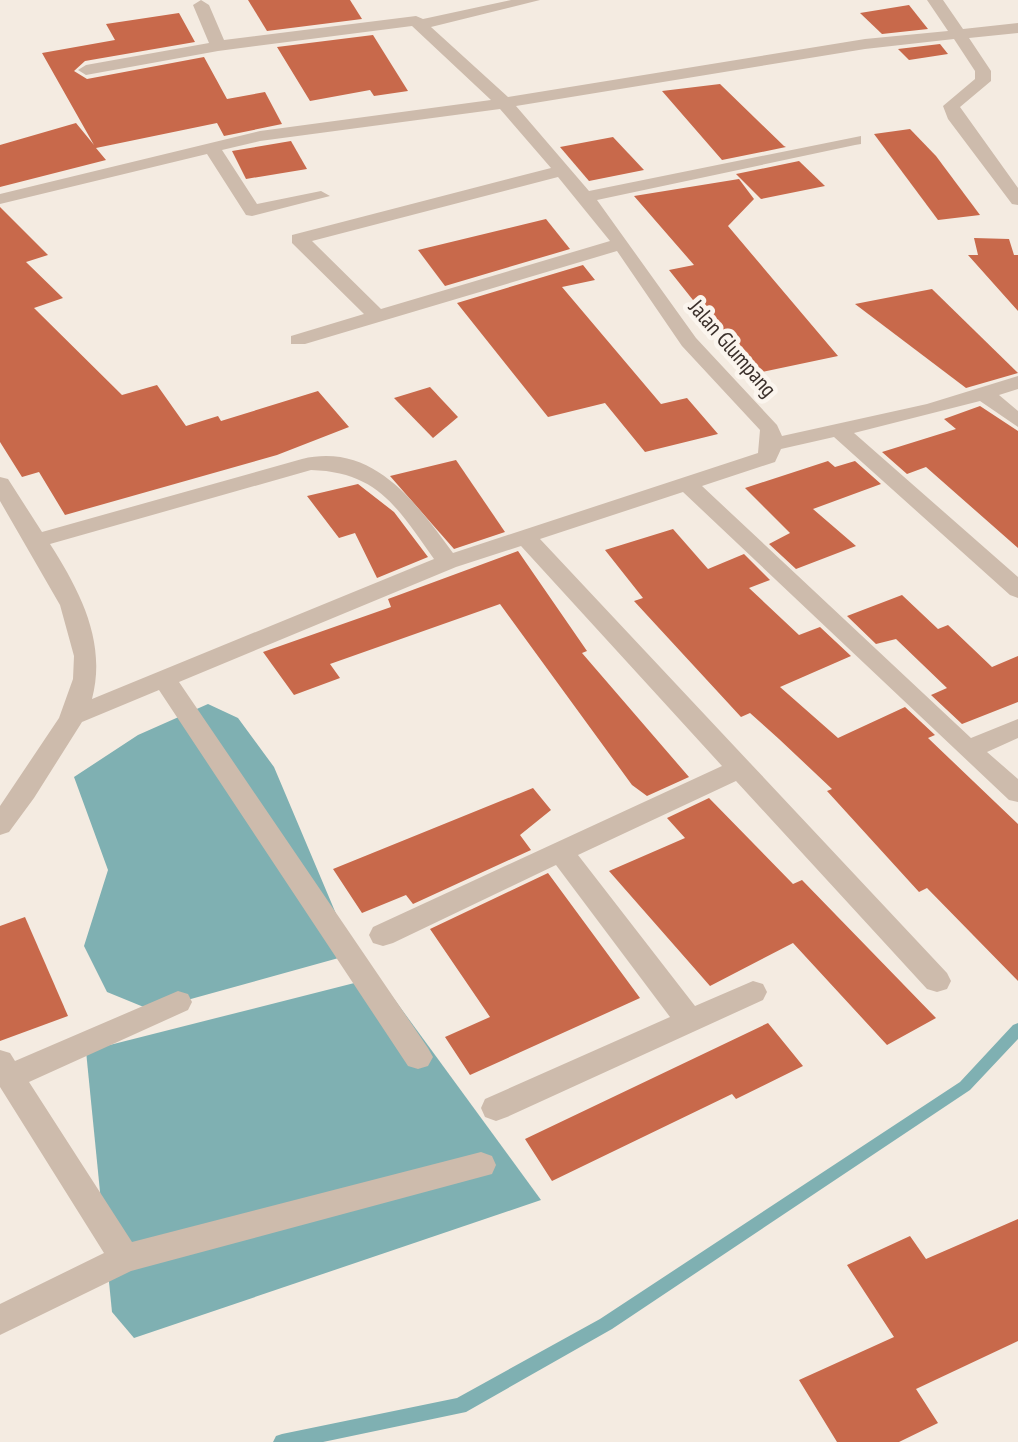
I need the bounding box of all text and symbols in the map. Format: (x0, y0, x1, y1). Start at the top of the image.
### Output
street label: Jalan Glumpang (683, 293, 783, 402)

